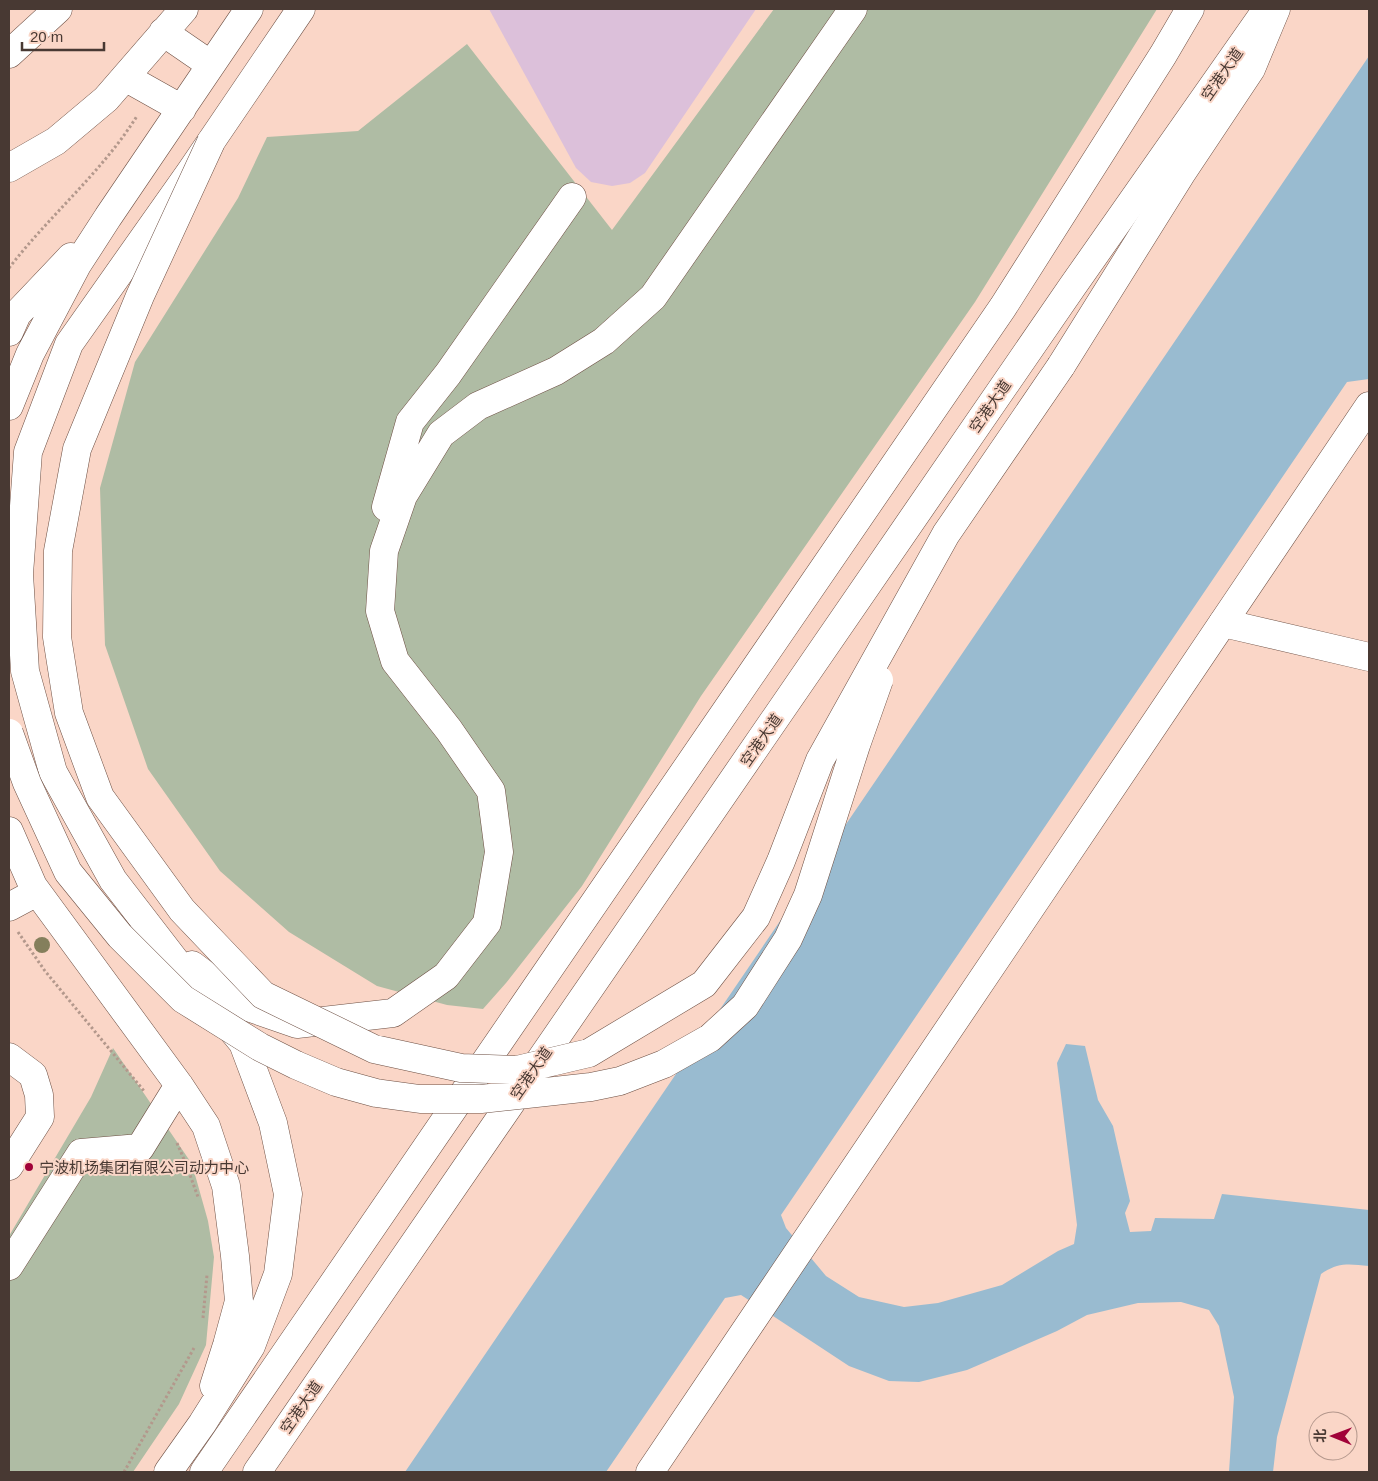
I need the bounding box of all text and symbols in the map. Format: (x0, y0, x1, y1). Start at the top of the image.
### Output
scale bar (22, 20, 105, 52)
text: 20 m (30, 28, 63, 45)
street label: 空港大道 (1198, 45, 1246, 103)
street label: 空港大道 (966, 377, 1014, 435)
street label: 空港大道 (737, 711, 785, 769)
street label: 空港大道 (507, 1044, 555, 1102)
place label: 宁波机场集团有限公司动力中心 (39, 1159, 249, 1176)
marker: 宁波机场集团有限公司动力中心 (23, 1161, 35, 1173)
street label: 空港大道 (277, 1378, 325, 1436)
north arrow (1308, 1411, 1358, 1461)
text: 北 (1312, 1429, 1328, 1443)

